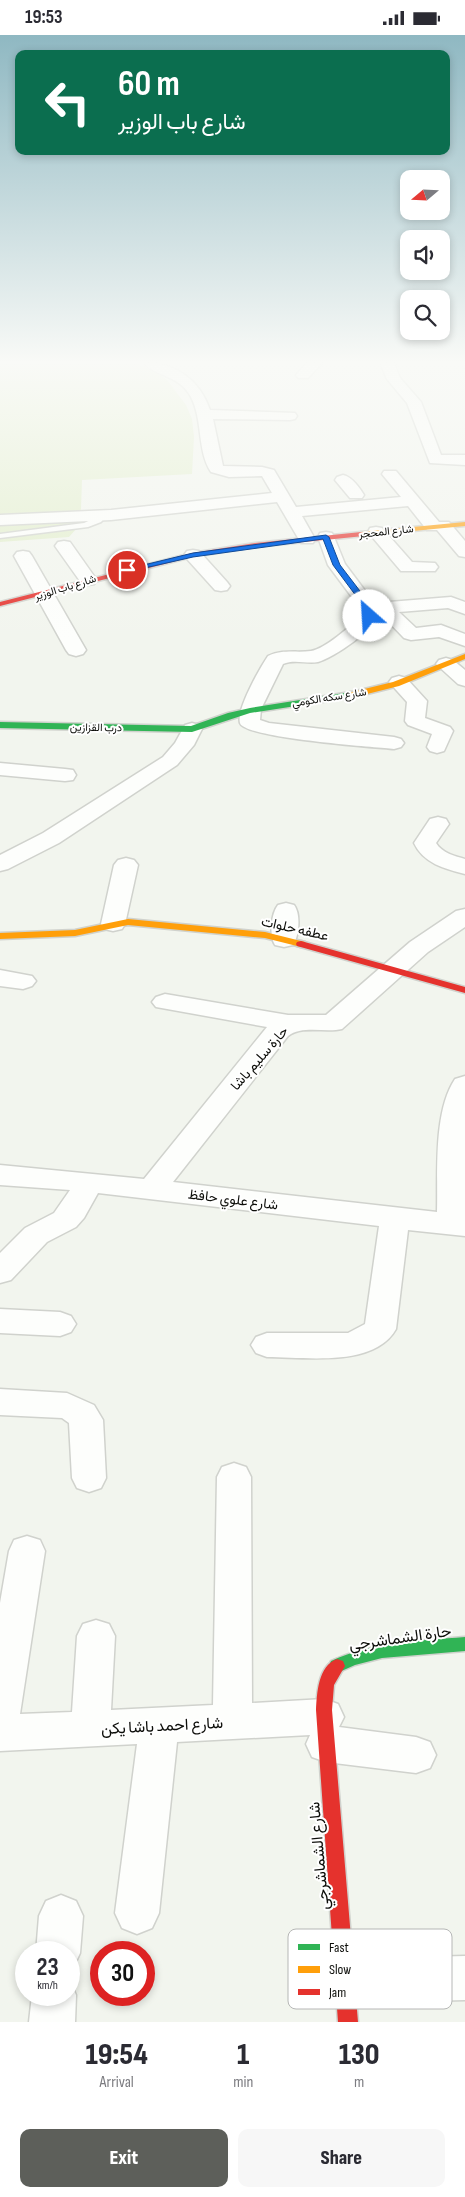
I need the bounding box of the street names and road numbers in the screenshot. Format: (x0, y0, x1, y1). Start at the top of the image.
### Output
street label: شارع المحجر (357, 522, 415, 542)
street label: شارع باب الوزير (32, 572, 98, 604)
street label: شارع سكه الكومي (291, 685, 368, 713)
street label: درب القزازين (70, 721, 122, 734)
street label: عطفه حلوات (259, 912, 330, 945)
street label: حارة سليم باشا (227, 1023, 292, 1094)
street label: شارع علوي حافظ (187, 1186, 279, 1216)
street label: حارة الشماشرجي (348, 1622, 453, 1658)
street label: شارع احمد باشا يكن (101, 1714, 224, 1740)
street label: شارع الشماشرجي (305, 1801, 337, 1911)

